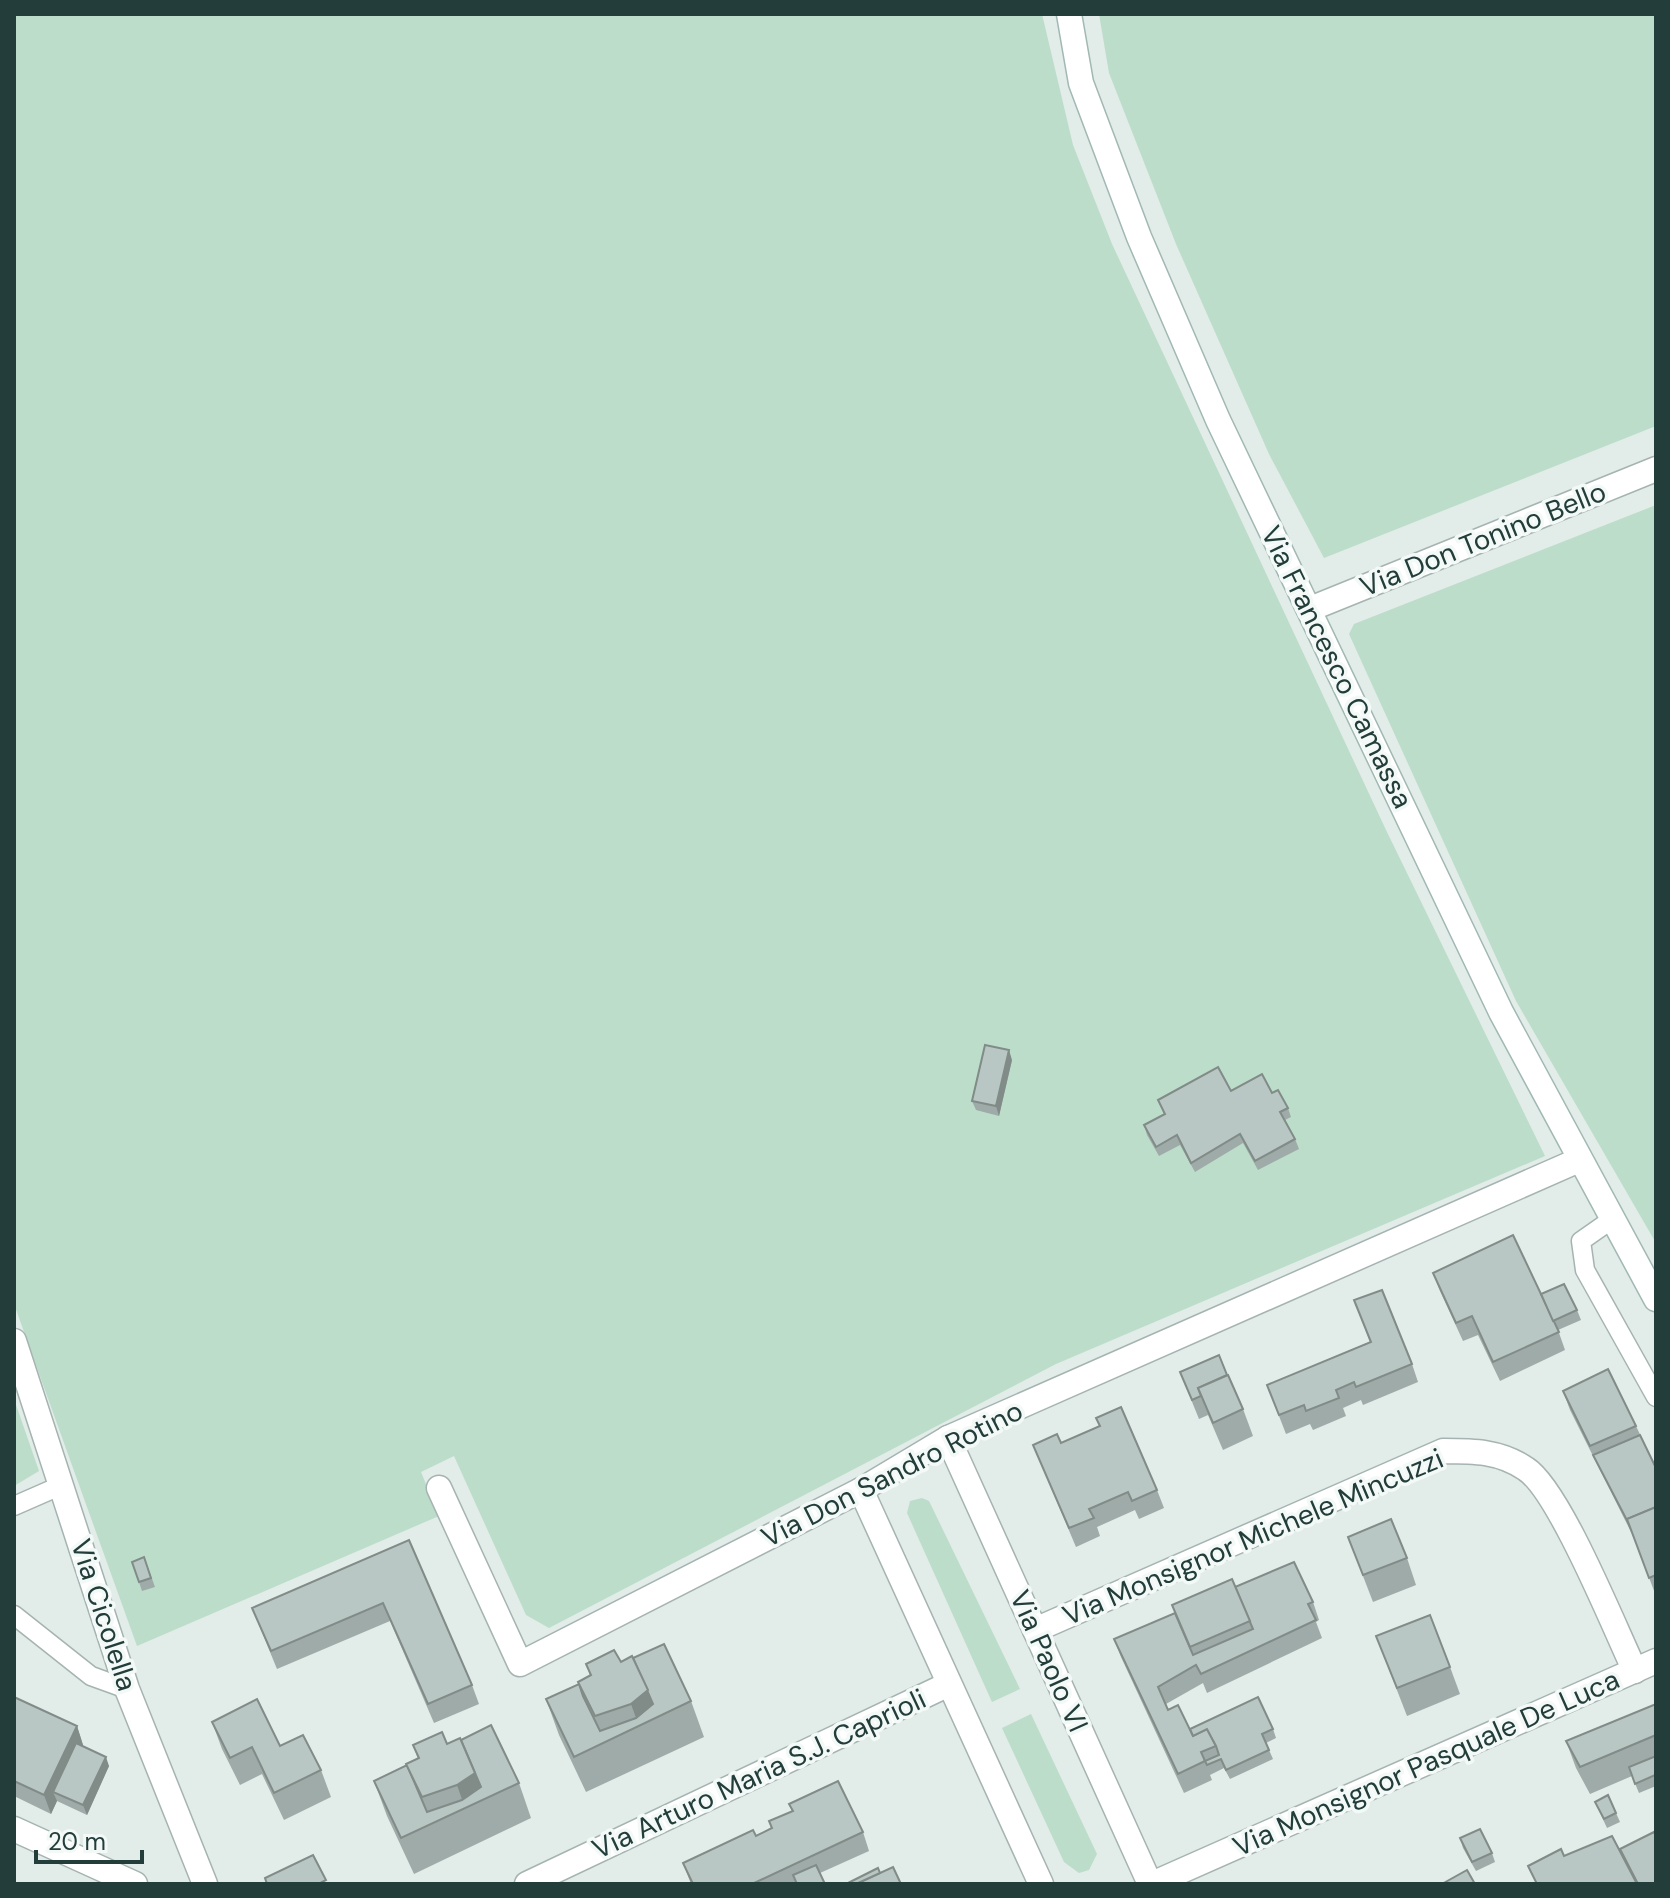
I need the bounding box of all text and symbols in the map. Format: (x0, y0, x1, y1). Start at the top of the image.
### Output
street label: Via Don Tonino Bello (1355, 473, 1611, 605)
street label: Via Francesco Camassa (1253, 520, 1421, 814)
street label: Via Don Sandro Rotino (755, 1392, 1029, 1556)
street label: Via Monsignor Michele Mincuzzi (1057, 1440, 1449, 1634)
street label: Via Cicolella (62, 1534, 146, 1696)
street label: Via Paolo VI (1001, 1584, 1097, 1738)
street label: Via Monsignor Pasquale De Luca (1227, 1661, 1625, 1865)
street label: Via Arturo Maria S.J. Caprioli (586, 1680, 932, 1868)
scale bar (36, 1814, 142, 1864)
text: 20 m (48, 1826, 106, 1857)

